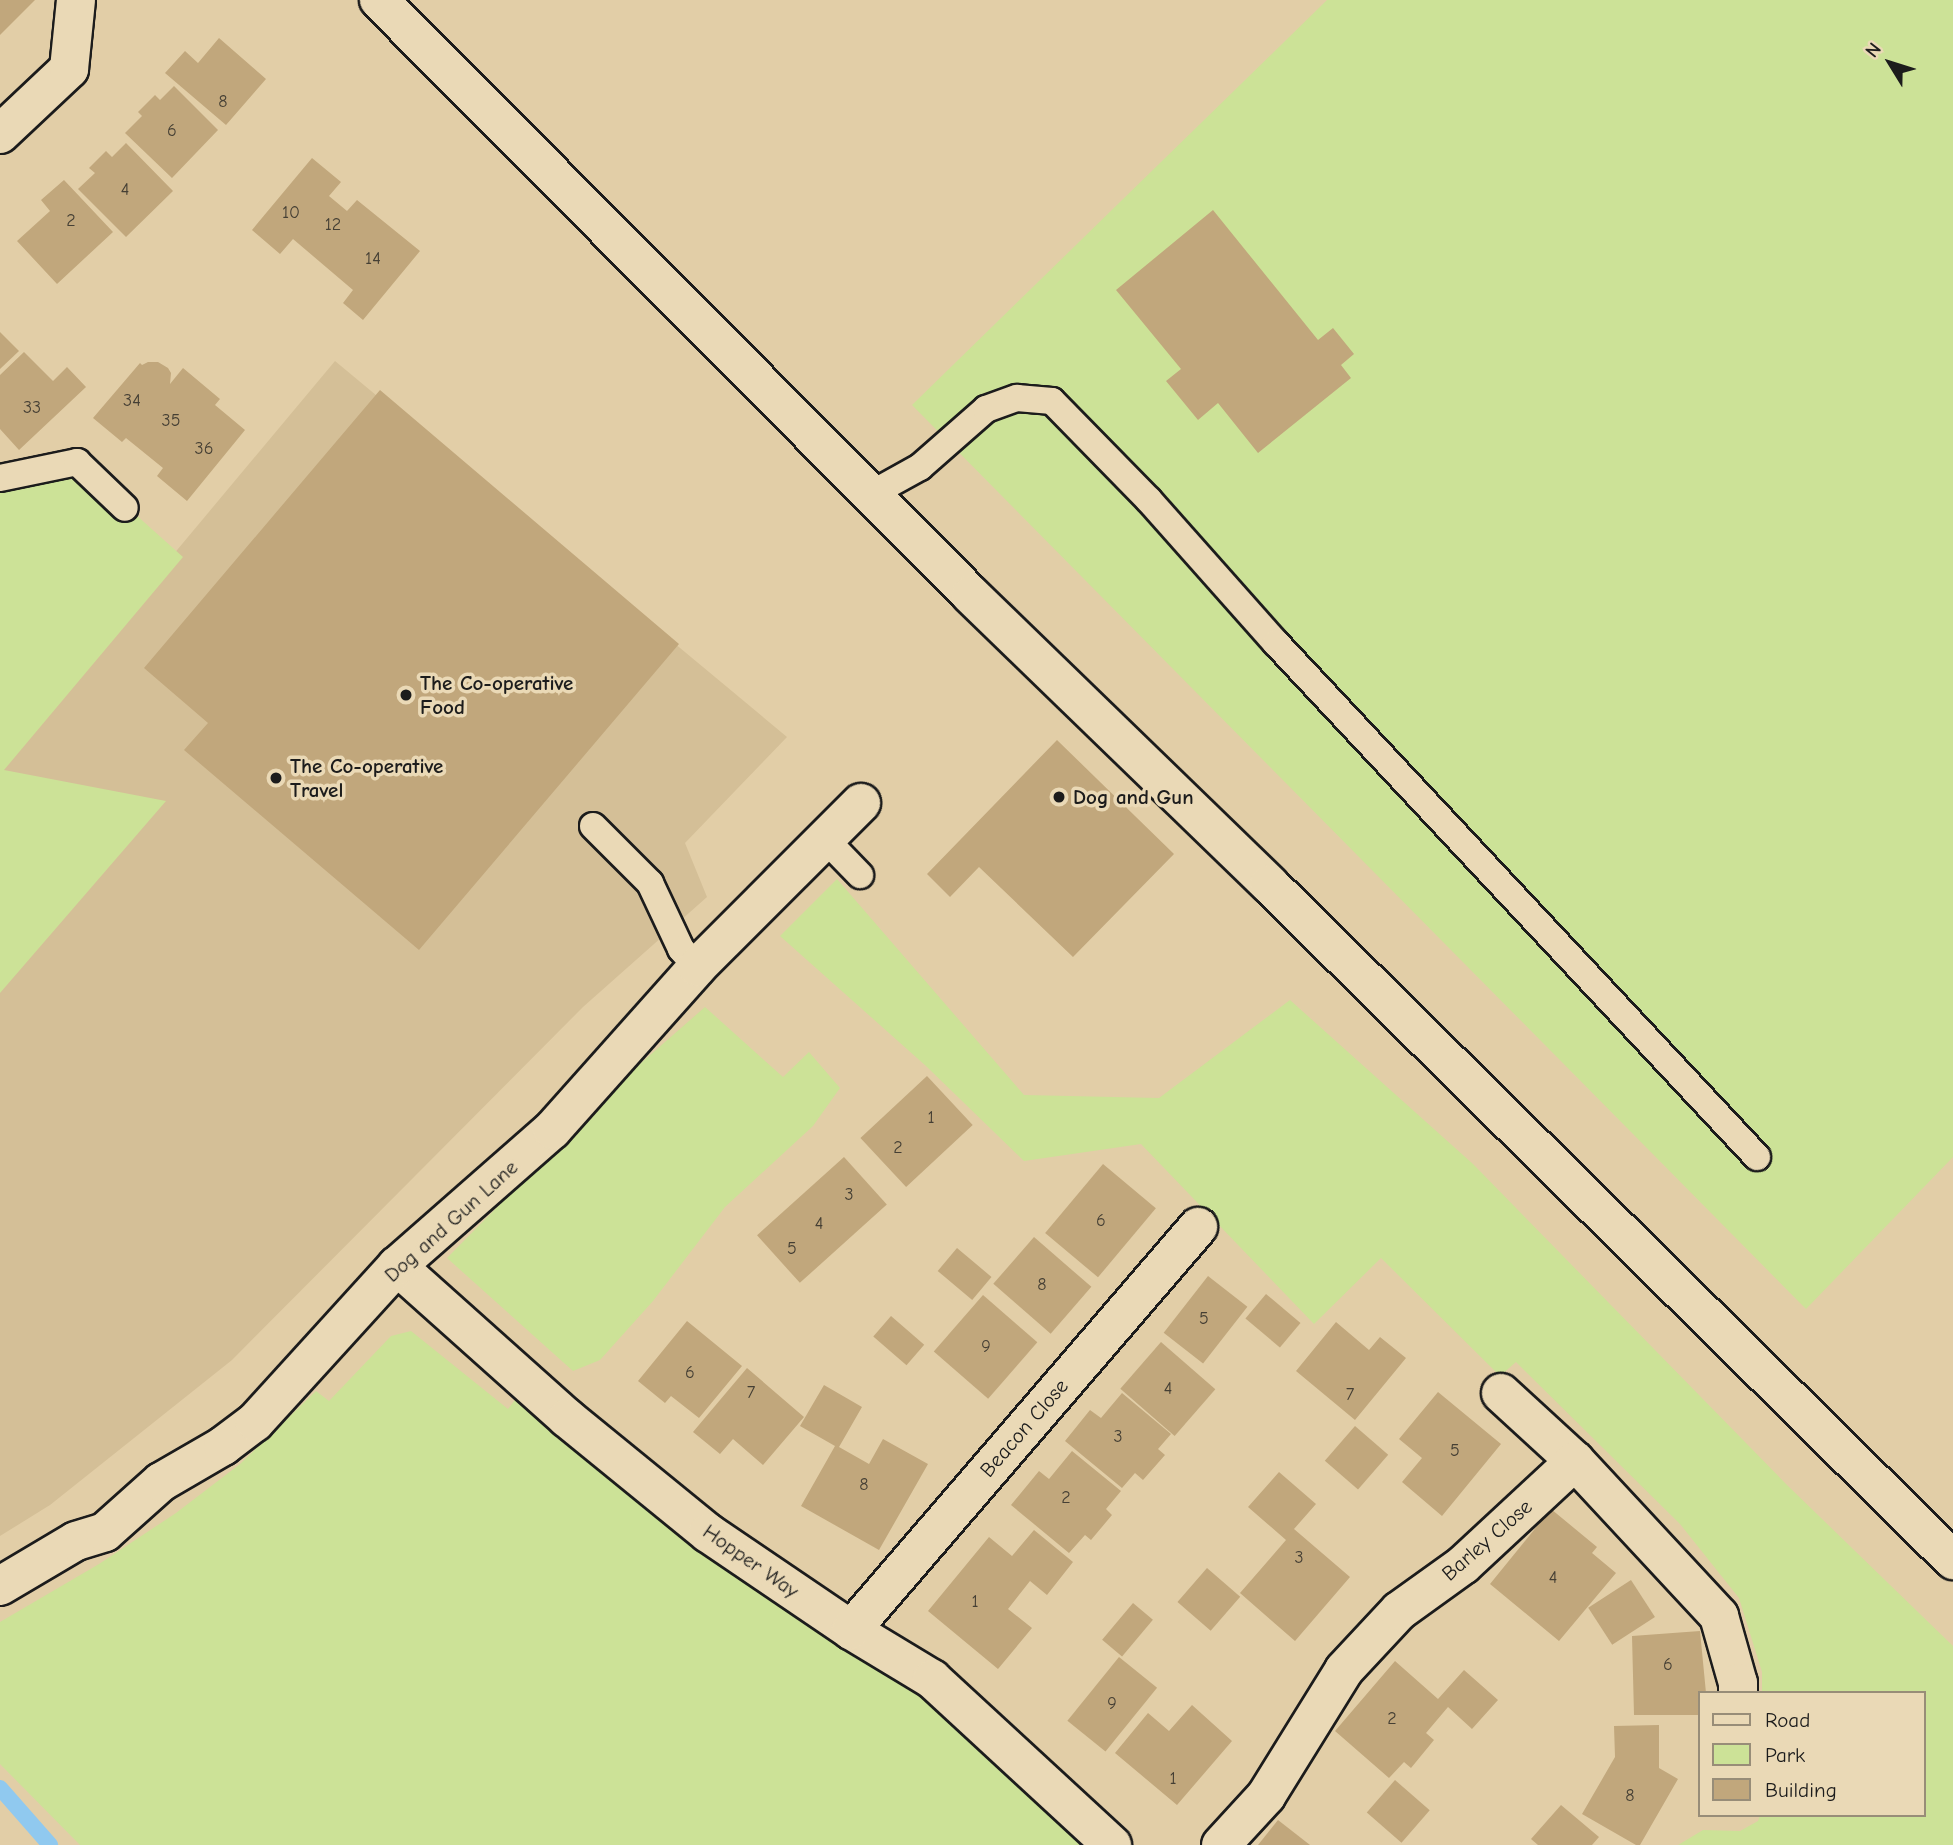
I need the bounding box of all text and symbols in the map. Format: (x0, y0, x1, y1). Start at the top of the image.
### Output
north arrow (1855, 28, 1925, 98)
text: N (1861, 38, 1886, 62)
house number: 8 (218, 91, 228, 113)
house number: 6 (167, 120, 177, 142)
house number: 4 (121, 179, 129, 201)
house number: 10 (282, 202, 300, 224)
house number: 2 (66, 210, 76, 232)
house number: 12 (325, 214, 341, 236)
house number: 14 (365, 248, 381, 270)
house number: 34 (123, 390, 141, 412)
house number: 33 (23, 397, 41, 419)
house number: 35 (162, 410, 180, 432)
house number: 36 (195, 438, 213, 460)
place label: The Co-operative Food (420, 670, 573, 720)
marker: The Co-operative Food (398, 687, 414, 703)
place label: The Co-operative Travel (290, 753, 443, 803)
marker: The Co-operative Travel (268, 770, 284, 786)
place label: Dog and Gun (1073, 784, 1194, 810)
marker: Dog and Gun (1051, 789, 1067, 805)
house number: 1 (927, 1107, 935, 1129)
house number: 2 (893, 1137, 903, 1159)
street label: Dog and Gun Lane (379, 1155, 523, 1287)
house number: 3 (844, 1184, 854, 1206)
house number: 6 (1096, 1210, 1106, 1232)
house number: 4 (815, 1213, 823, 1235)
house number: 5 (787, 1238, 797, 1260)
house number: 8 (1037, 1274, 1047, 1296)
house number: 5 (1199, 1308, 1209, 1330)
house number: 9 (981, 1336, 991, 1358)
house number: 6 (685, 1362, 695, 1384)
street label: Beacon Close (975, 1374, 1073, 1482)
house number: 4 (1164, 1378, 1172, 1400)
house number: 7 (747, 1382, 755, 1404)
house number: 7 (1346, 1384, 1354, 1406)
house number: 3 (1113, 1426, 1123, 1448)
house number: 5 (1450, 1440, 1460, 1462)
house number: 8 (859, 1474, 869, 1496)
house number: 2 (1061, 1487, 1071, 1509)
street label: Barley Close (1437, 1494, 1537, 1586)
street label: Hopper Way (698, 1519, 804, 1603)
house number: 3 (1294, 1547, 1304, 1569)
house number: 4 (1549, 1567, 1557, 1589)
house number: 1 (971, 1591, 979, 1613)
house number: 6 (1663, 1654, 1673, 1676)
legend (1698, 1691, 1925, 1817)
house number: 9 (1107, 1693, 1117, 1715)
house number: 2 (1387, 1708, 1397, 1730)
text: Road (1765, 1708, 1810, 1732)
text: Park (1765, 1743, 1805, 1767)
house number: 1 (1169, 1768, 1177, 1790)
text: Building (1765, 1778, 1837, 1802)
house number: 8 (1625, 1785, 1635, 1807)

